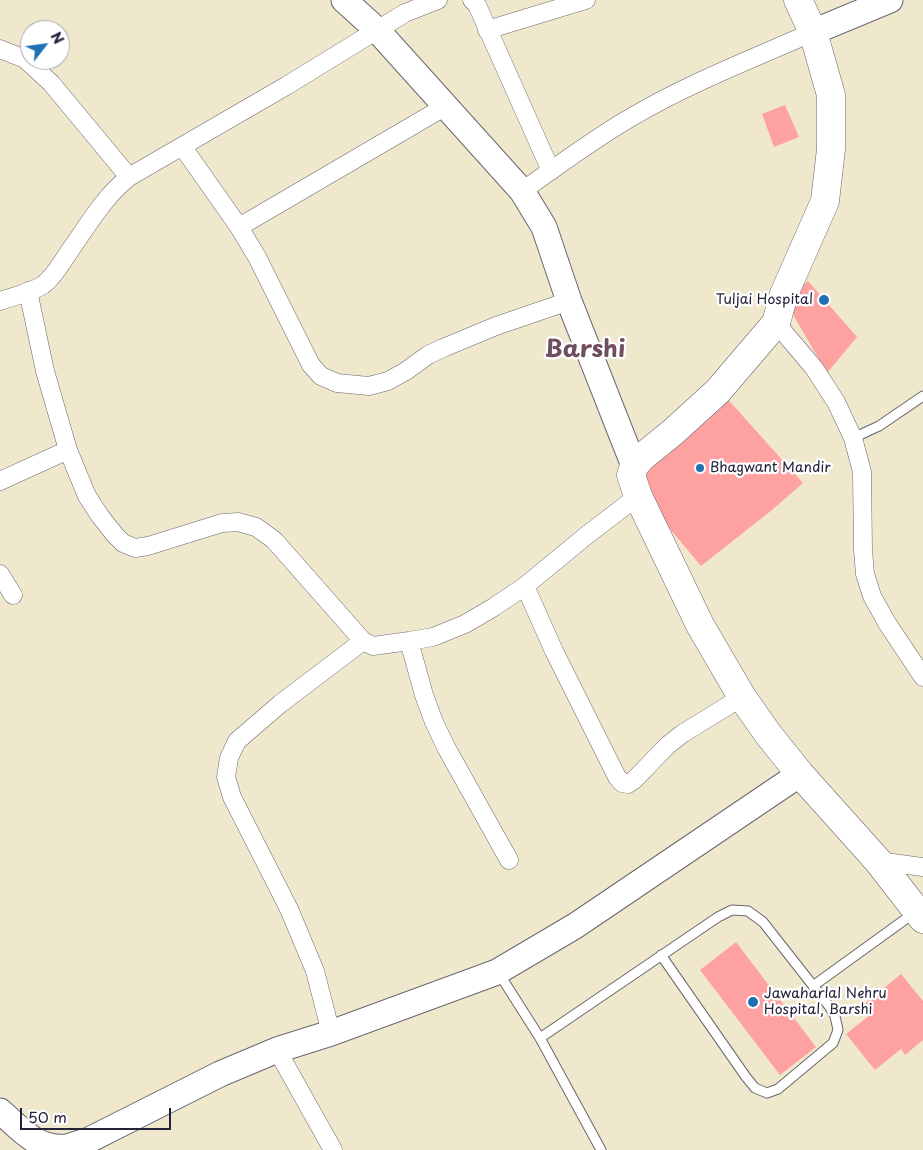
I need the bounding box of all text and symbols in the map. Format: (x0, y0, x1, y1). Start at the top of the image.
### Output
north arrow (20, 20, 70, 70)
text: N (46, 28, 69, 48)
place label: Tuljai Hospital (716, 292, 813, 308)
marker: Tuljai Hospital (817, 293, 831, 307)
district label: Barshi (545, 336, 625, 364)
place label: Bhagwant Mandir (710, 460, 831, 476)
marker: Bhagwant Mandir (694, 462, 706, 474)
place label: Jawaharlal Nehru Hospital, Barshi (764, 986, 887, 1019)
marker: Jawaharlal Nehru Hospital, Barshi (746, 995, 760, 1009)
scale bar (22, 1098, 174, 1130)
text: 50 m (28, 1105, 67, 1128)

